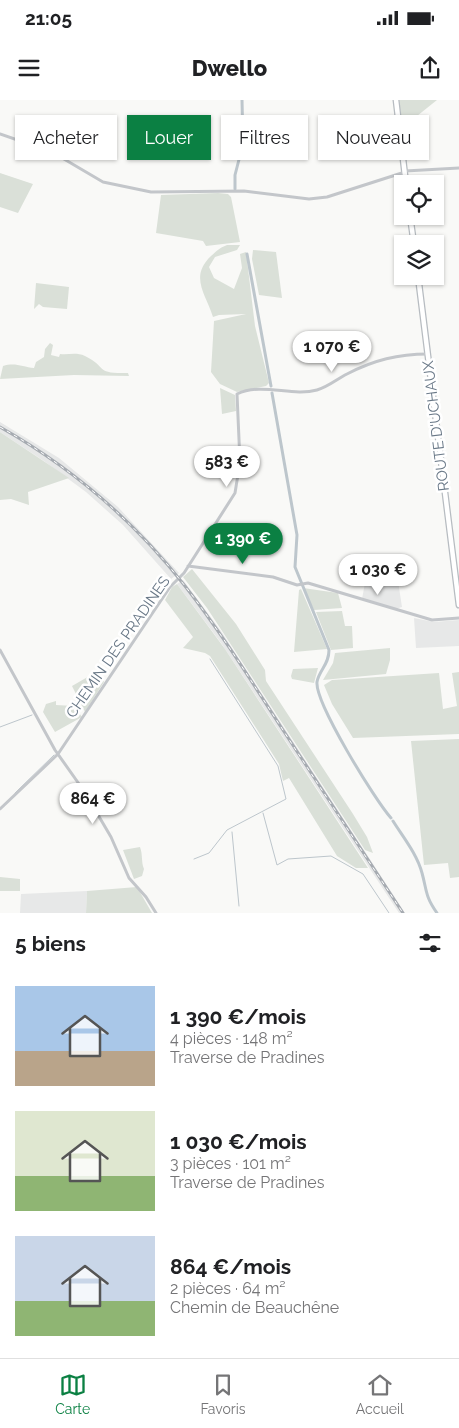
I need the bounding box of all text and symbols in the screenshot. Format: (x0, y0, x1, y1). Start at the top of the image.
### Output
text: 21:05 (25, 7, 72, 29)
icon: menu (15, 54, 43, 82)
icon: share (416, 54, 444, 82)
text: Dwello (192, 55, 267, 81)
chip: Acheter (15, 115, 117, 160)
chip: Louer (127, 115, 211, 160)
chip: Filtres (221, 115, 308, 160)
chip: Nouveau (318, 115, 429, 160)
map controls (394, 175, 444, 285)
button: locate (394, 175, 444, 225)
button: layers (394, 235, 444, 285)
pin: 1 070 € (286, 330, 378, 373)
text: 1 070 € (304, 337, 360, 356)
street label: ROUTE D'UCHAUX (419, 359, 453, 492)
pin: 583 € (192, 446, 262, 488)
text: 583 € (205, 452, 249, 471)
pin: 1 390 € (197, 522, 289, 565)
text: 1 390 € (215, 529, 271, 548)
pin: 1 030 € (332, 554, 424, 596)
text: 1 030 € (350, 560, 406, 579)
street label: CHEMIN DES PRADINES (62, 573, 174, 721)
pin: 864 € (58, 782, 128, 825)
text: 864 € (70, 789, 116, 808)
icon: filters (416, 929, 444, 957)
text: 5 biens (15, 931, 86, 956)
text: 1 390 €/mois (170, 1004, 306, 1029)
icon: home (55, 1006, 115, 1066)
text: 4 pièces · 148 m² (170, 1029, 293, 1048)
text: Traverse de Pradines (170, 1048, 324, 1067)
text: 1 030 €/mois (170, 1129, 307, 1154)
icon: home (55, 1131, 115, 1191)
text: 3 pièces · 101 m² (170, 1154, 291, 1173)
text: Traverse de Pradines (170, 1173, 324, 1192)
text: 864 €/mois (170, 1254, 291, 1279)
icon: home (55, 1256, 115, 1316)
text: 2 pièces · 64 m² (170, 1279, 286, 1298)
text: Chemin de Beauchêne (170, 1298, 339, 1317)
tab: Carte (55, 1371, 90, 1417)
tab: Favoris (200, 1371, 245, 1417)
tab: Accueil (356, 1371, 404, 1417)

